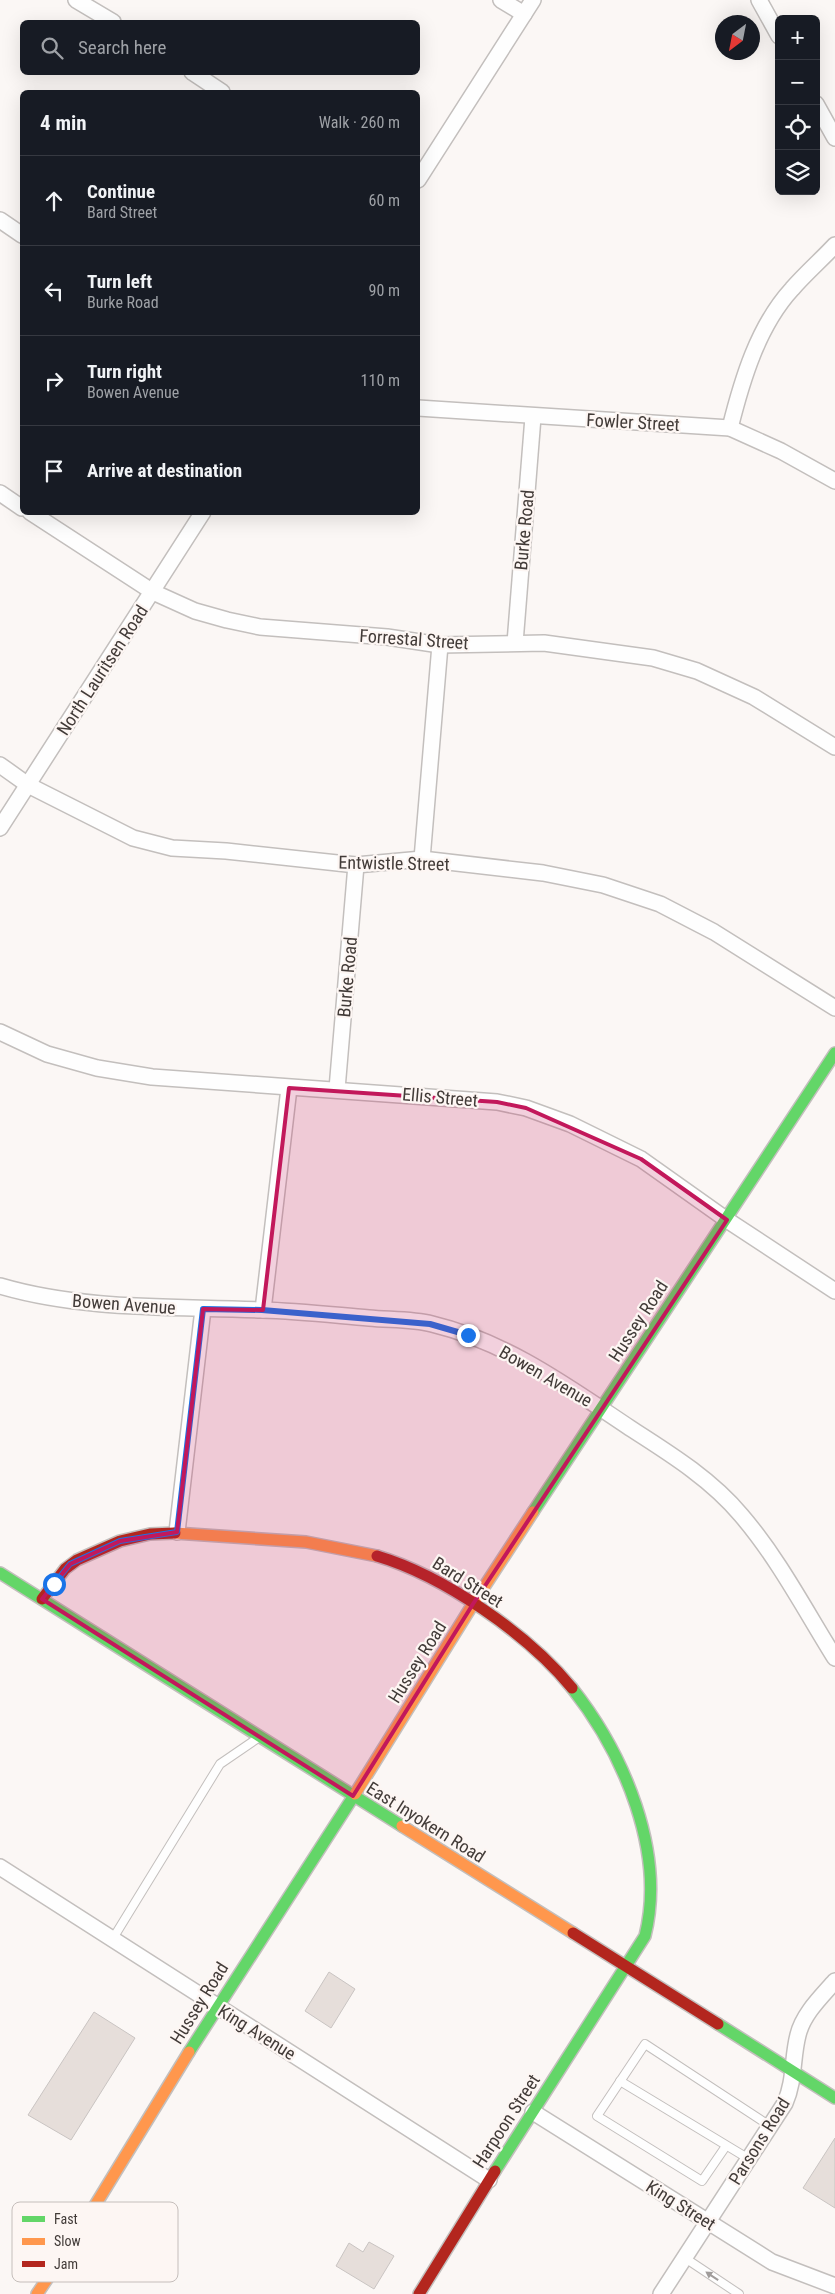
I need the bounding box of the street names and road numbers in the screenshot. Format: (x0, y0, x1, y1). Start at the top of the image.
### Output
street label: Fowler Street (586, 409, 680, 435)
street label: Burke Road (510, 489, 538, 571)
street label: North Lauritsen Road (52, 601, 152, 739)
street label: Forrestal Street (359, 625, 469, 653)
street label: Entwistle Street (338, 852, 450, 874)
street label: Burke Road (333, 936, 361, 1018)
street label: Ellis Street (401, 1083, 479, 1111)
street label: Hussey Road (604, 1277, 672, 1365)
street label: Bowen Avenue (72, 1290, 176, 1318)
street label: Bowen Avenue (496, 1341, 596, 1411)
street label: Bard Street (429, 1552, 507, 1612)
street label: Hussey Road (384, 1617, 450, 1707)
street label: East Inyokern Road (363, 1777, 489, 1867)
street label: Hussey Road (166, 1958, 232, 2048)
street label: King Avenue (214, 2000, 300, 2064)
street label: Harpoon Street (468, 2070, 544, 2172)
street label: Parsons Road (724, 2094, 794, 2188)
street label: King Street (642, 2175, 720, 2235)

